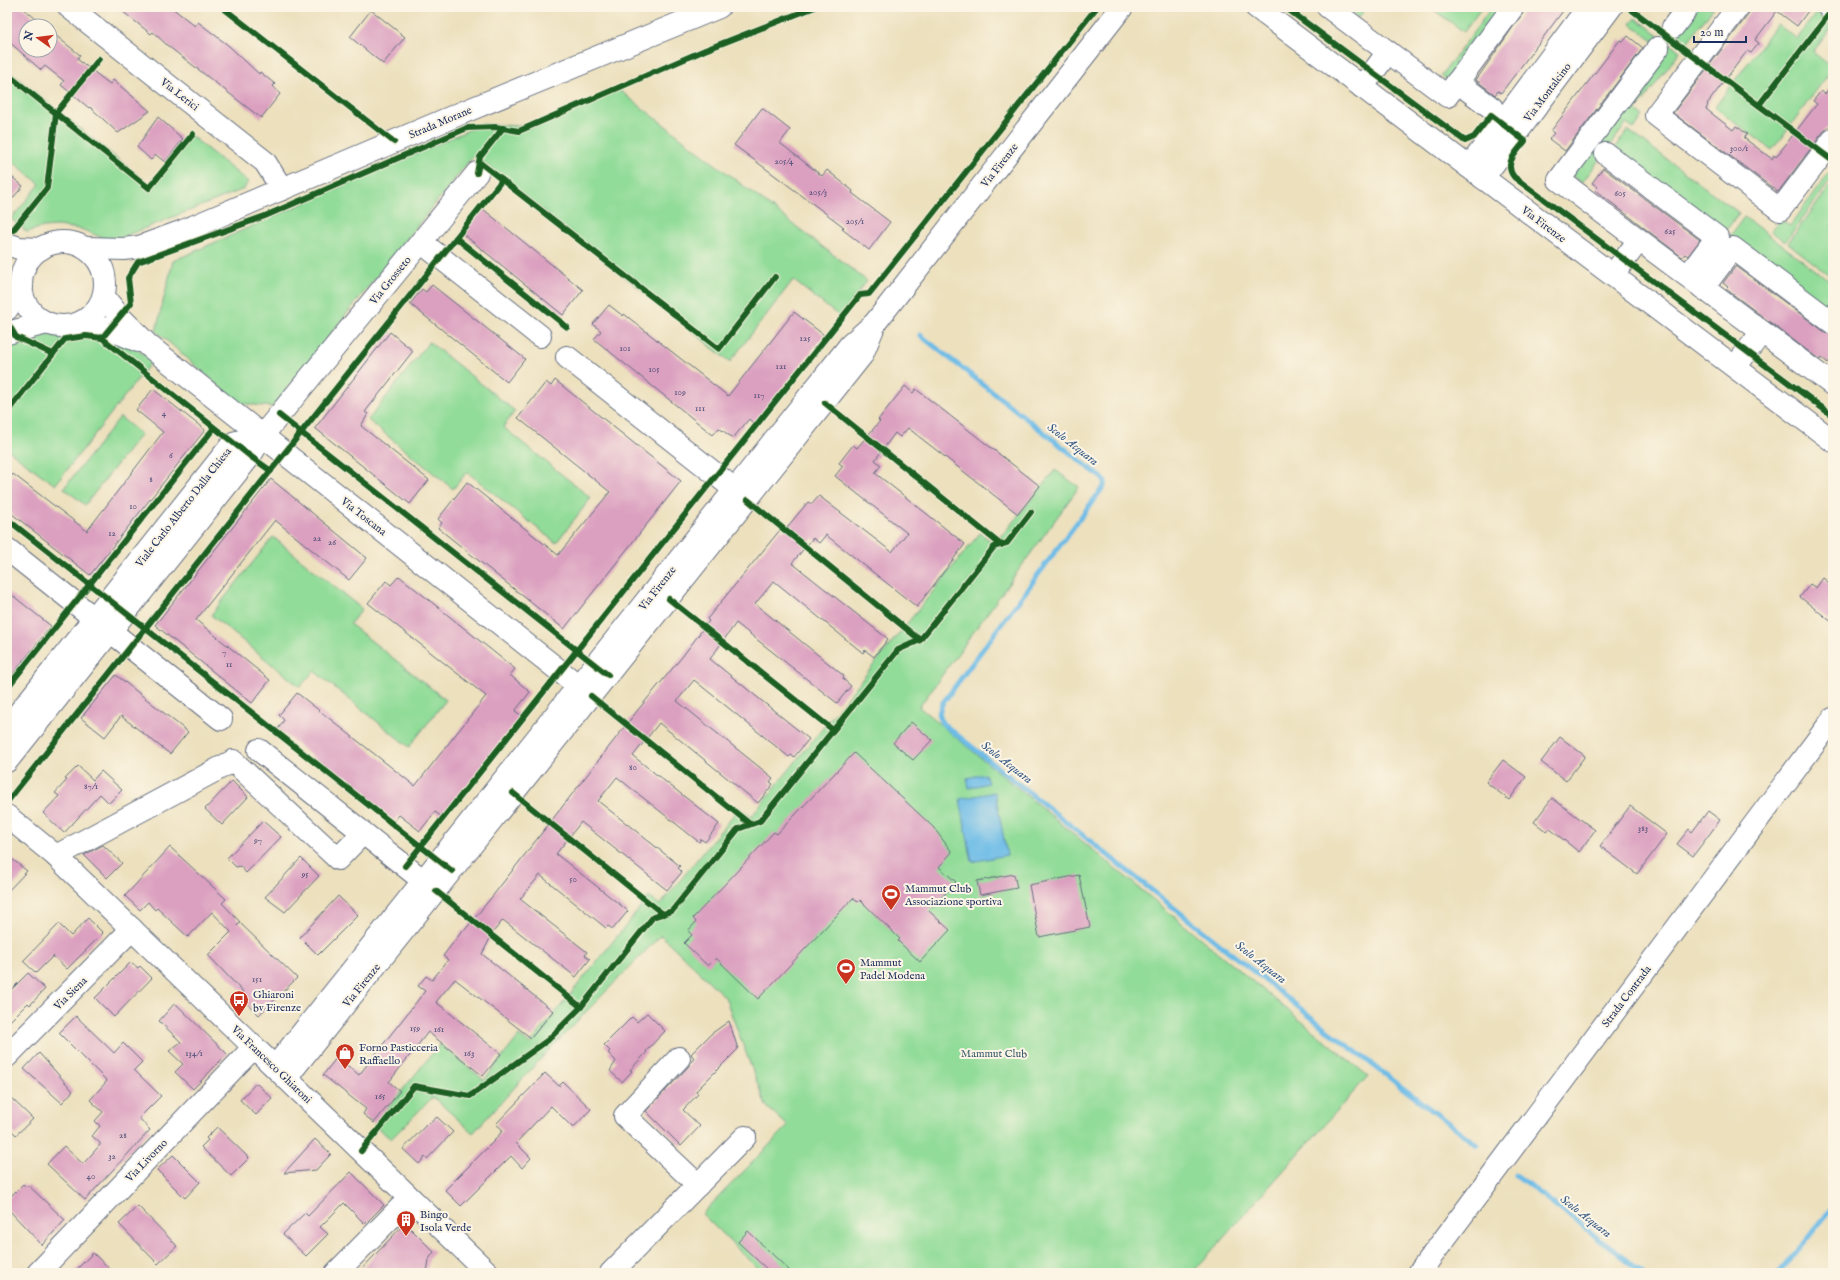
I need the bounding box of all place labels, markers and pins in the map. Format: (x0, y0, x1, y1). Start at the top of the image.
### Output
place label: Mammut Club Associazione sportiva (904, 882, 1002, 909)
sports icon: Mammut Club Associazione sportiva (880, 883, 902, 911)
place label: Mammut Padel Modena (860, 956, 925, 983)
sports icon: Mammut Padel Modena (835, 957, 857, 985)
place label: Ghiaroni bv Firenze (253, 988, 301, 1015)
bus stop icon: Ghiaroni bv Firenze (228, 989, 250, 1017)
place label: Forno Pasticceria Raffaello (359, 1041, 438, 1068)
shop icon: Forno Pasticceria Raffaello (334, 1042, 356, 1070)
place label: Bingo Isola Verde (420, 1208, 471, 1235)
building icon: Bingo Isola Verde (395, 1209, 417, 1237)

